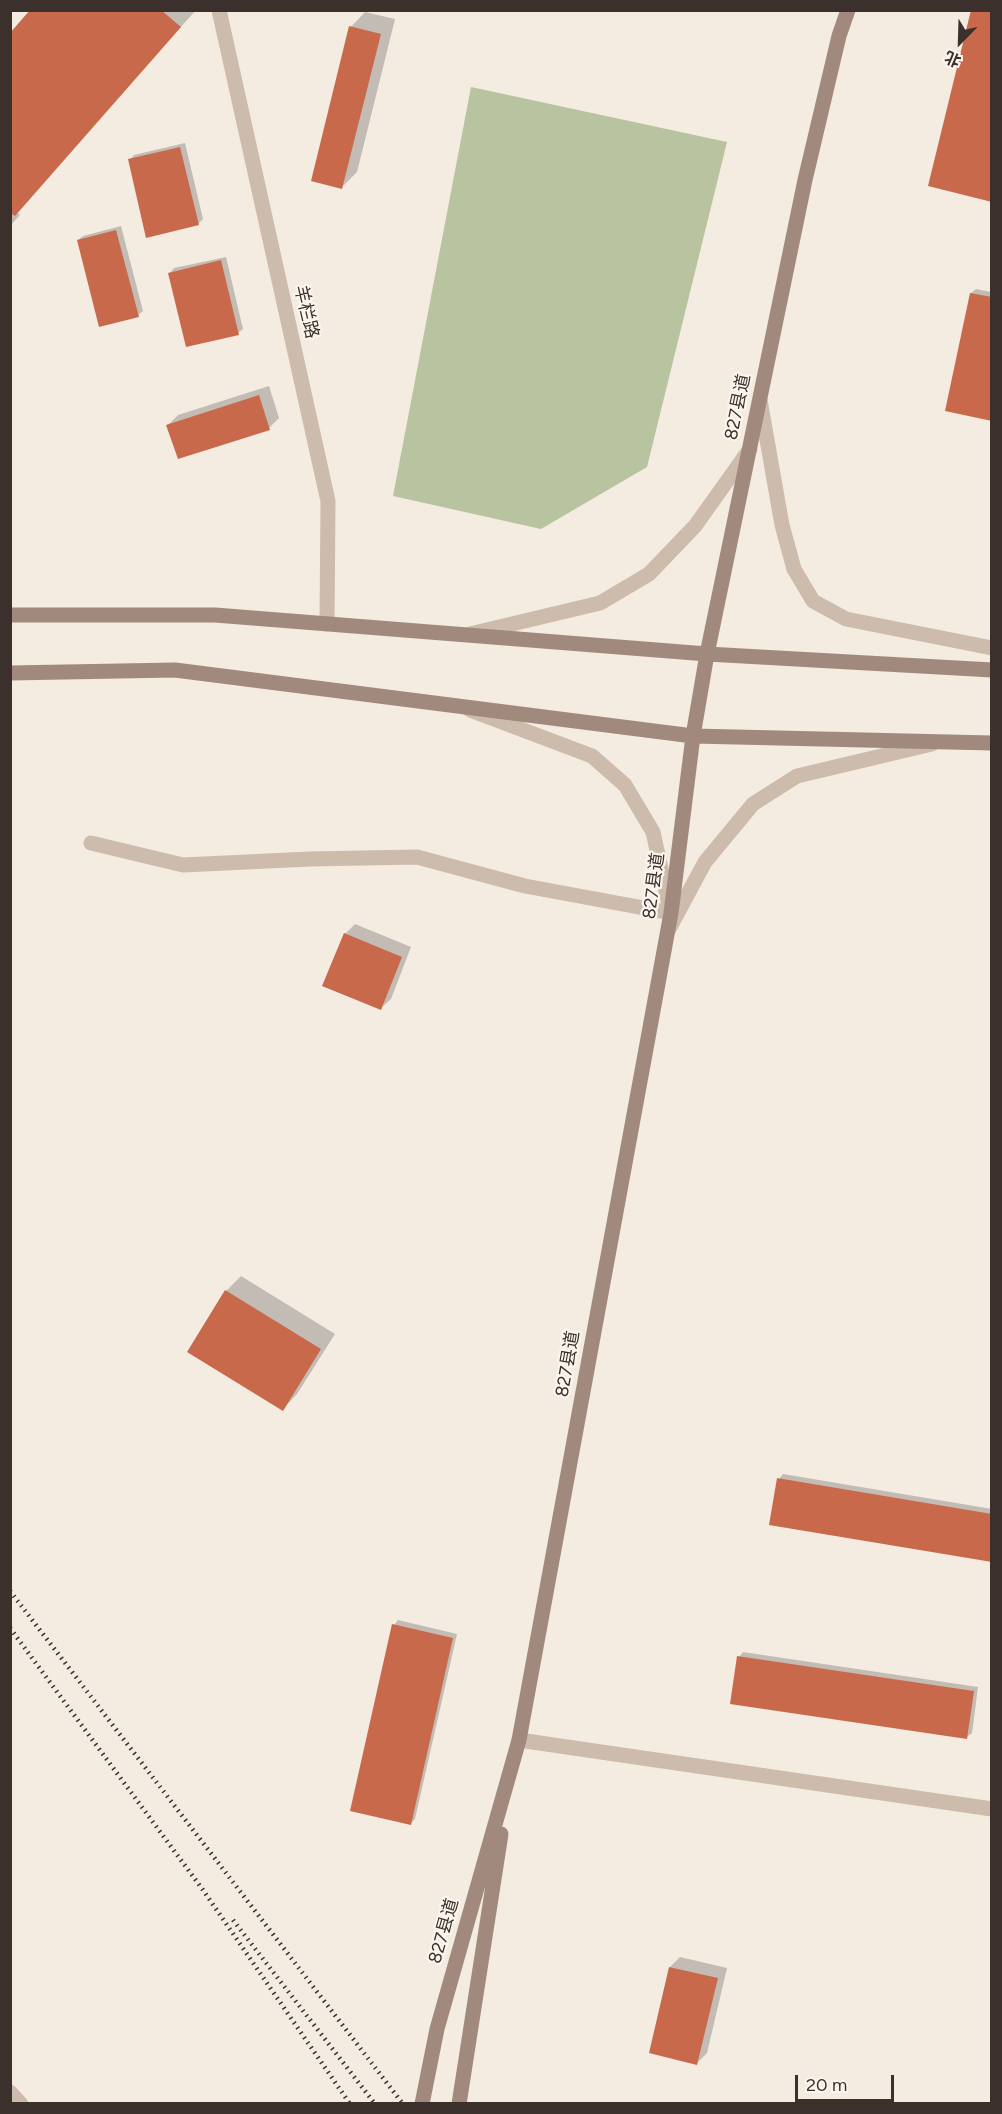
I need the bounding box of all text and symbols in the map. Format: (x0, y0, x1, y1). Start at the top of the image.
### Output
north arrow (930, 12, 990, 72)
text: 北 (942, 47, 964, 71)
street label: 羊栏路 (289, 283, 323, 341)
street label: 827县道 (720, 372, 756, 442)
street label: 827县道 (639, 851, 669, 921)
street label: 827县道 (552, 1329, 584, 1399)
street label: 827县道 (424, 1896, 464, 1966)
scale bar (798, 2063, 897, 2101)
text: 20 m (806, 2074, 847, 2096)

